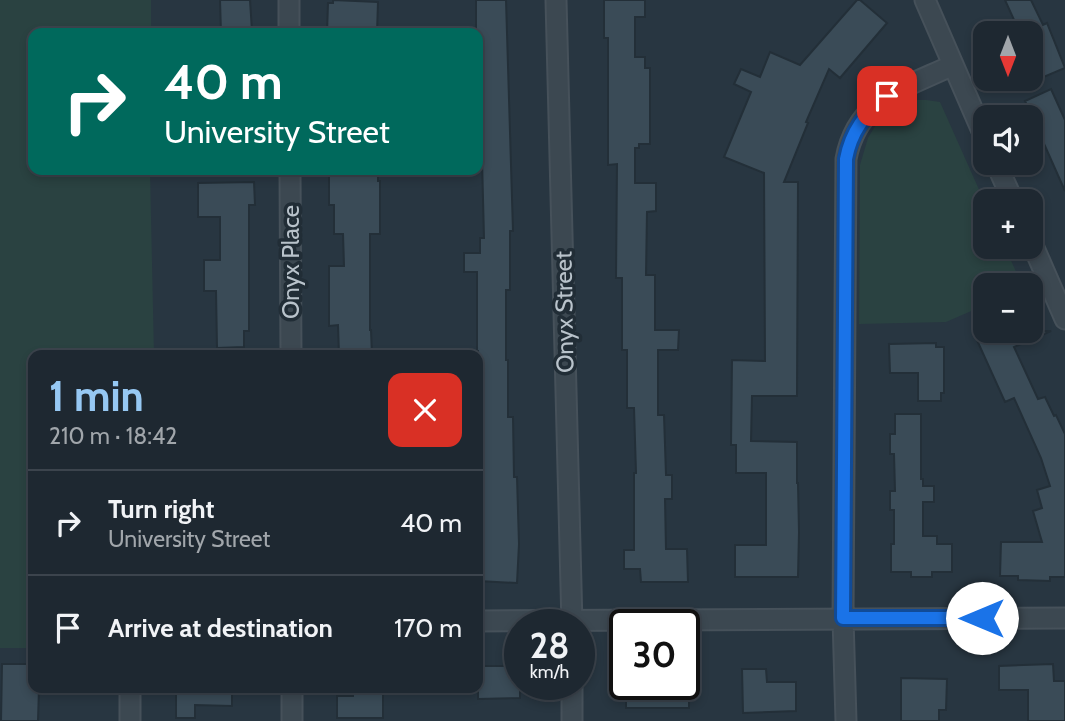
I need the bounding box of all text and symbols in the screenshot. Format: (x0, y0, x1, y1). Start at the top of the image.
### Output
north arrow (973, 21, 1043, 91)
map controls (973, 21, 1043, 343)
text: 40 m (164, 52, 283, 111)
icon: right (49, 56, 140, 147)
pin (857, 66, 917, 126)
icon: arrive (868, 77, 906, 115)
button: sound (973, 105, 1043, 175)
text: University Street (164, 112, 390, 151)
button: + (973, 189, 1043, 259)
street label: Onyx Place (276, 205, 305, 319)
street label: Onyx Street (548, 251, 580, 373)
button: − (973, 273, 1043, 343)
text: 1 min (49, 370, 144, 422)
button: close (388, 373, 462, 447)
text: 210 m · 18:42 (49, 422, 177, 450)
text: Turn right (108, 493, 214, 525)
icon: right (49, 504, 87, 542)
text: 40 m (400, 507, 462, 539)
text: University Street (108, 525, 270, 553)
position arrow (945, 581, 1019, 655)
icon: arrive (49, 609, 87, 647)
speed limit sign: 30 (609, 609, 700, 700)
text: Arrive at destination (108, 612, 333, 644)
text: 170 m (394, 612, 462, 644)
text: 28 (530, 624, 569, 667)
text: km/h (530, 661, 569, 683)

